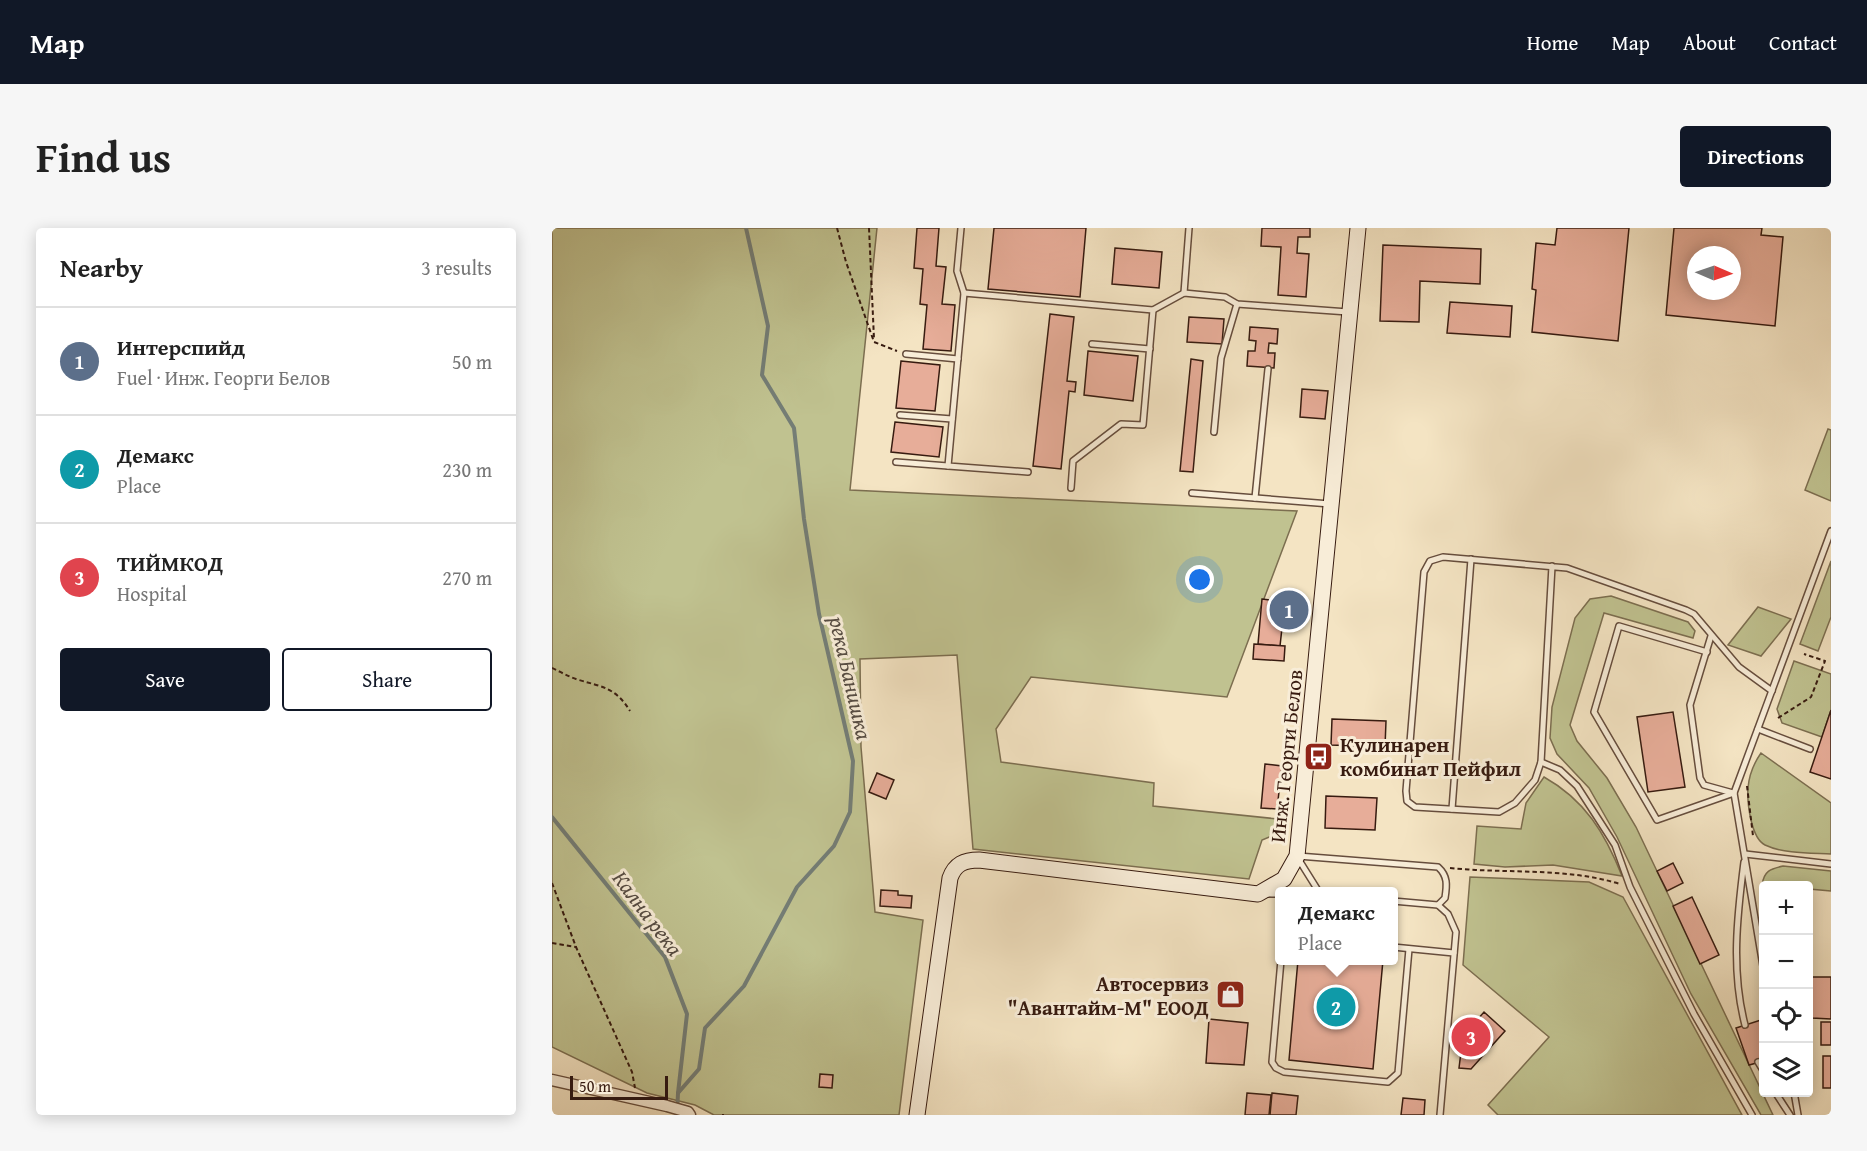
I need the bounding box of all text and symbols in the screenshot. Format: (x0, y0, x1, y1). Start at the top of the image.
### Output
text: Map (30, 22, 84, 63)
text: Home (1527, 27, 1578, 58)
text: Map (1611, 27, 1650, 58)
text: About (1683, 27, 1736, 58)
text: Contact (1769, 27, 1837, 58)
text: Find us (36, 126, 171, 187)
button: Directions (1680, 126, 1831, 187)
north arrow (1687, 246, 1741, 300)
text: Nearby (60, 248, 143, 287)
text: 3 results (421, 253, 492, 282)
text: Интерспийд (117, 331, 245, 363)
text: 1 (74, 347, 85, 376)
text: 50 m (452, 347, 492, 376)
text: Fuel · Инж. Георги Белов (117, 363, 330, 392)
text: Демакс (117, 439, 194, 471)
text: 2 (74, 455, 85, 484)
text: 230 m (442, 455, 492, 484)
text: Place (117, 471, 161, 500)
text: ТИЙМКОД (117, 547, 223, 579)
text: 3 (74, 563, 85, 592)
text: 270 m (442, 563, 492, 592)
your location (1185, 565, 1214, 594)
text: Hospital (117, 579, 187, 608)
pin: 1 (1270, 588, 1308, 632)
water label: река Банишка (821, 612, 881, 743)
button: Save (60, 648, 270, 711)
button: Share (282, 648, 492, 711)
street label: Инж. Георги Белов (1262, 668, 1310, 844)
place label: Кулинарен комбинат Пейфил (1340, 729, 1521, 784)
bus stop icon: Кулинарен комбинат Пейфил (1303, 740, 1335, 772)
water label: Кална река (605, 863, 691, 963)
map controls (1759, 881, 1813, 1097)
button: + (1759, 881, 1813, 935)
popup (1275, 887, 1398, 965)
text: Демакс (1298, 896, 1375, 928)
text: Place (1298, 928, 1342, 957)
button: − (1759, 935, 1813, 989)
place label: Автосервиз "Авантайм-М" ЕООД (1007, 968, 1209, 1023)
shop icon: Автосервиз "Авантайм-М" ЕООД (1214, 979, 1246, 1011)
pin: 2 (1316, 984, 1356, 1030)
button: locate (1759, 989, 1813, 1043)
pin: 3 (1452, 1014, 1490, 1060)
button: layers (1759, 1043, 1813, 1097)
scale bar (570, 1073, 668, 1100)
text: 50 m (579, 1074, 611, 1098)

